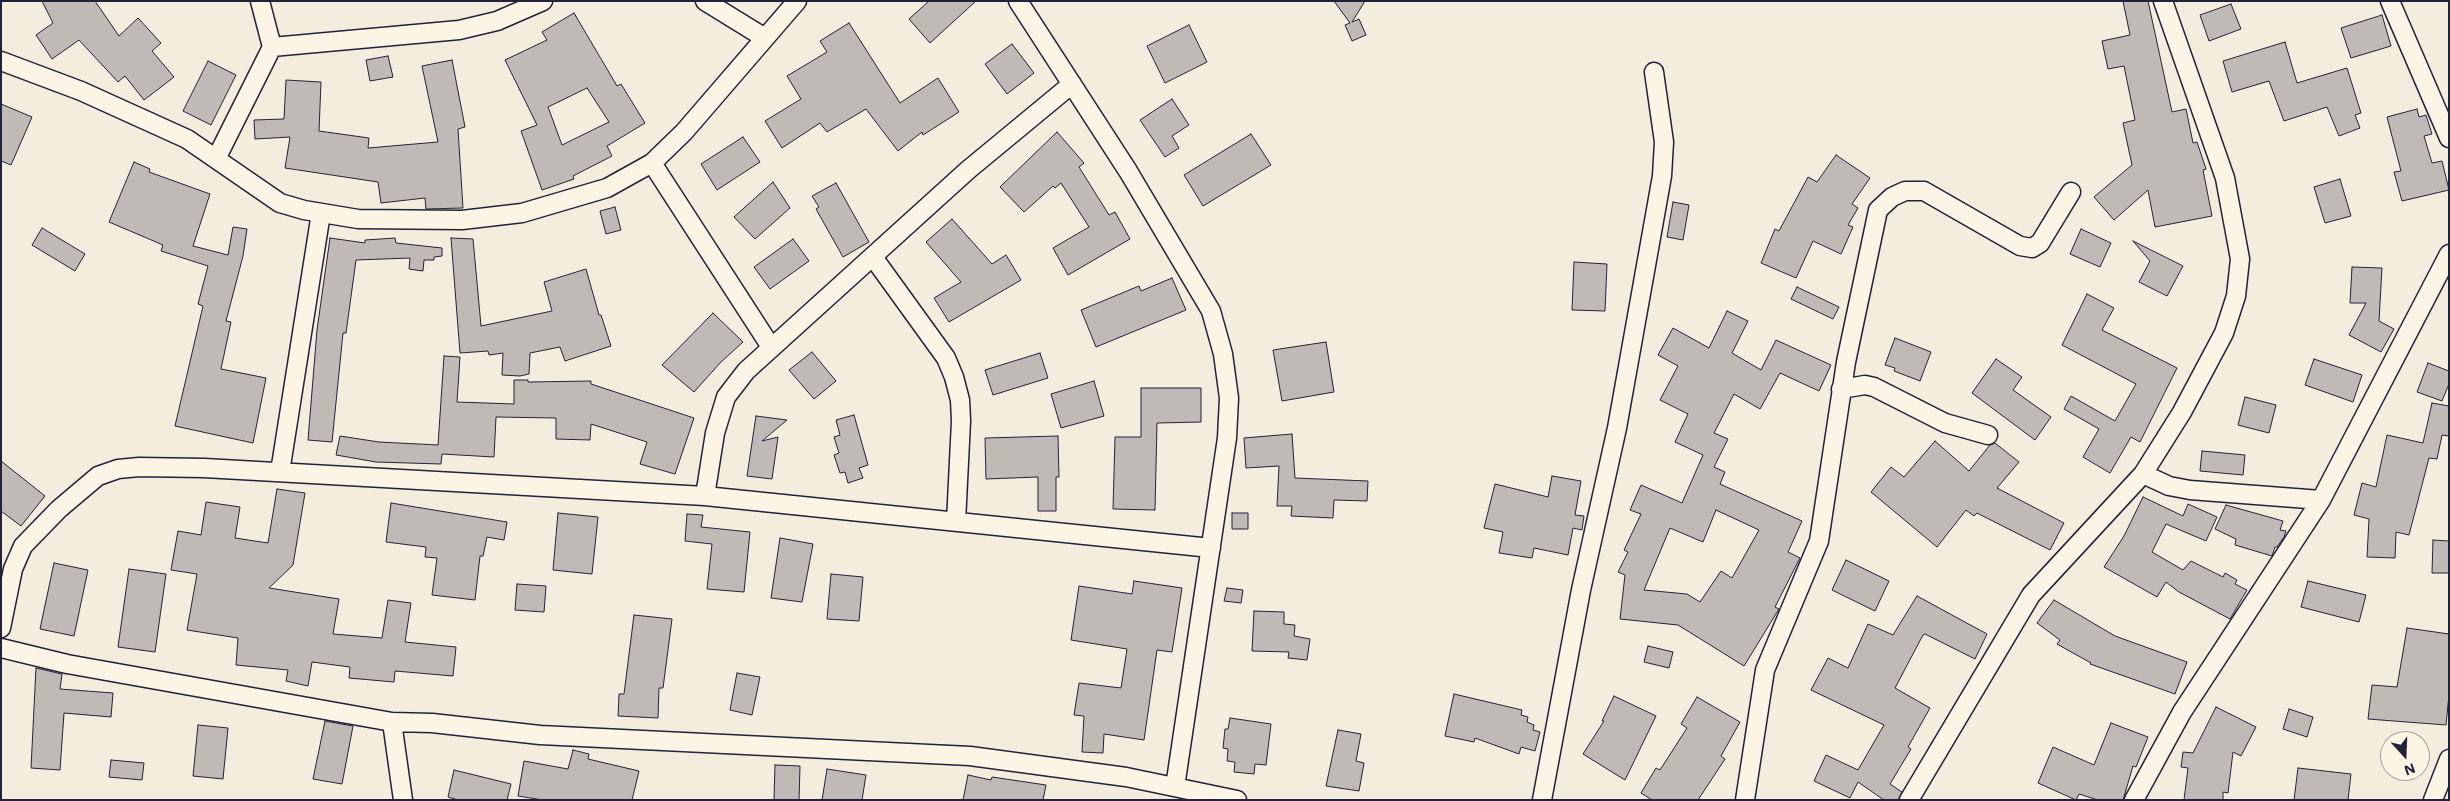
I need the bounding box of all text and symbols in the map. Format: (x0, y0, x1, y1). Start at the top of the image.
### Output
north arrow (2380, 731, 2430, 781)
text: N (2402, 759, 2418, 780)

